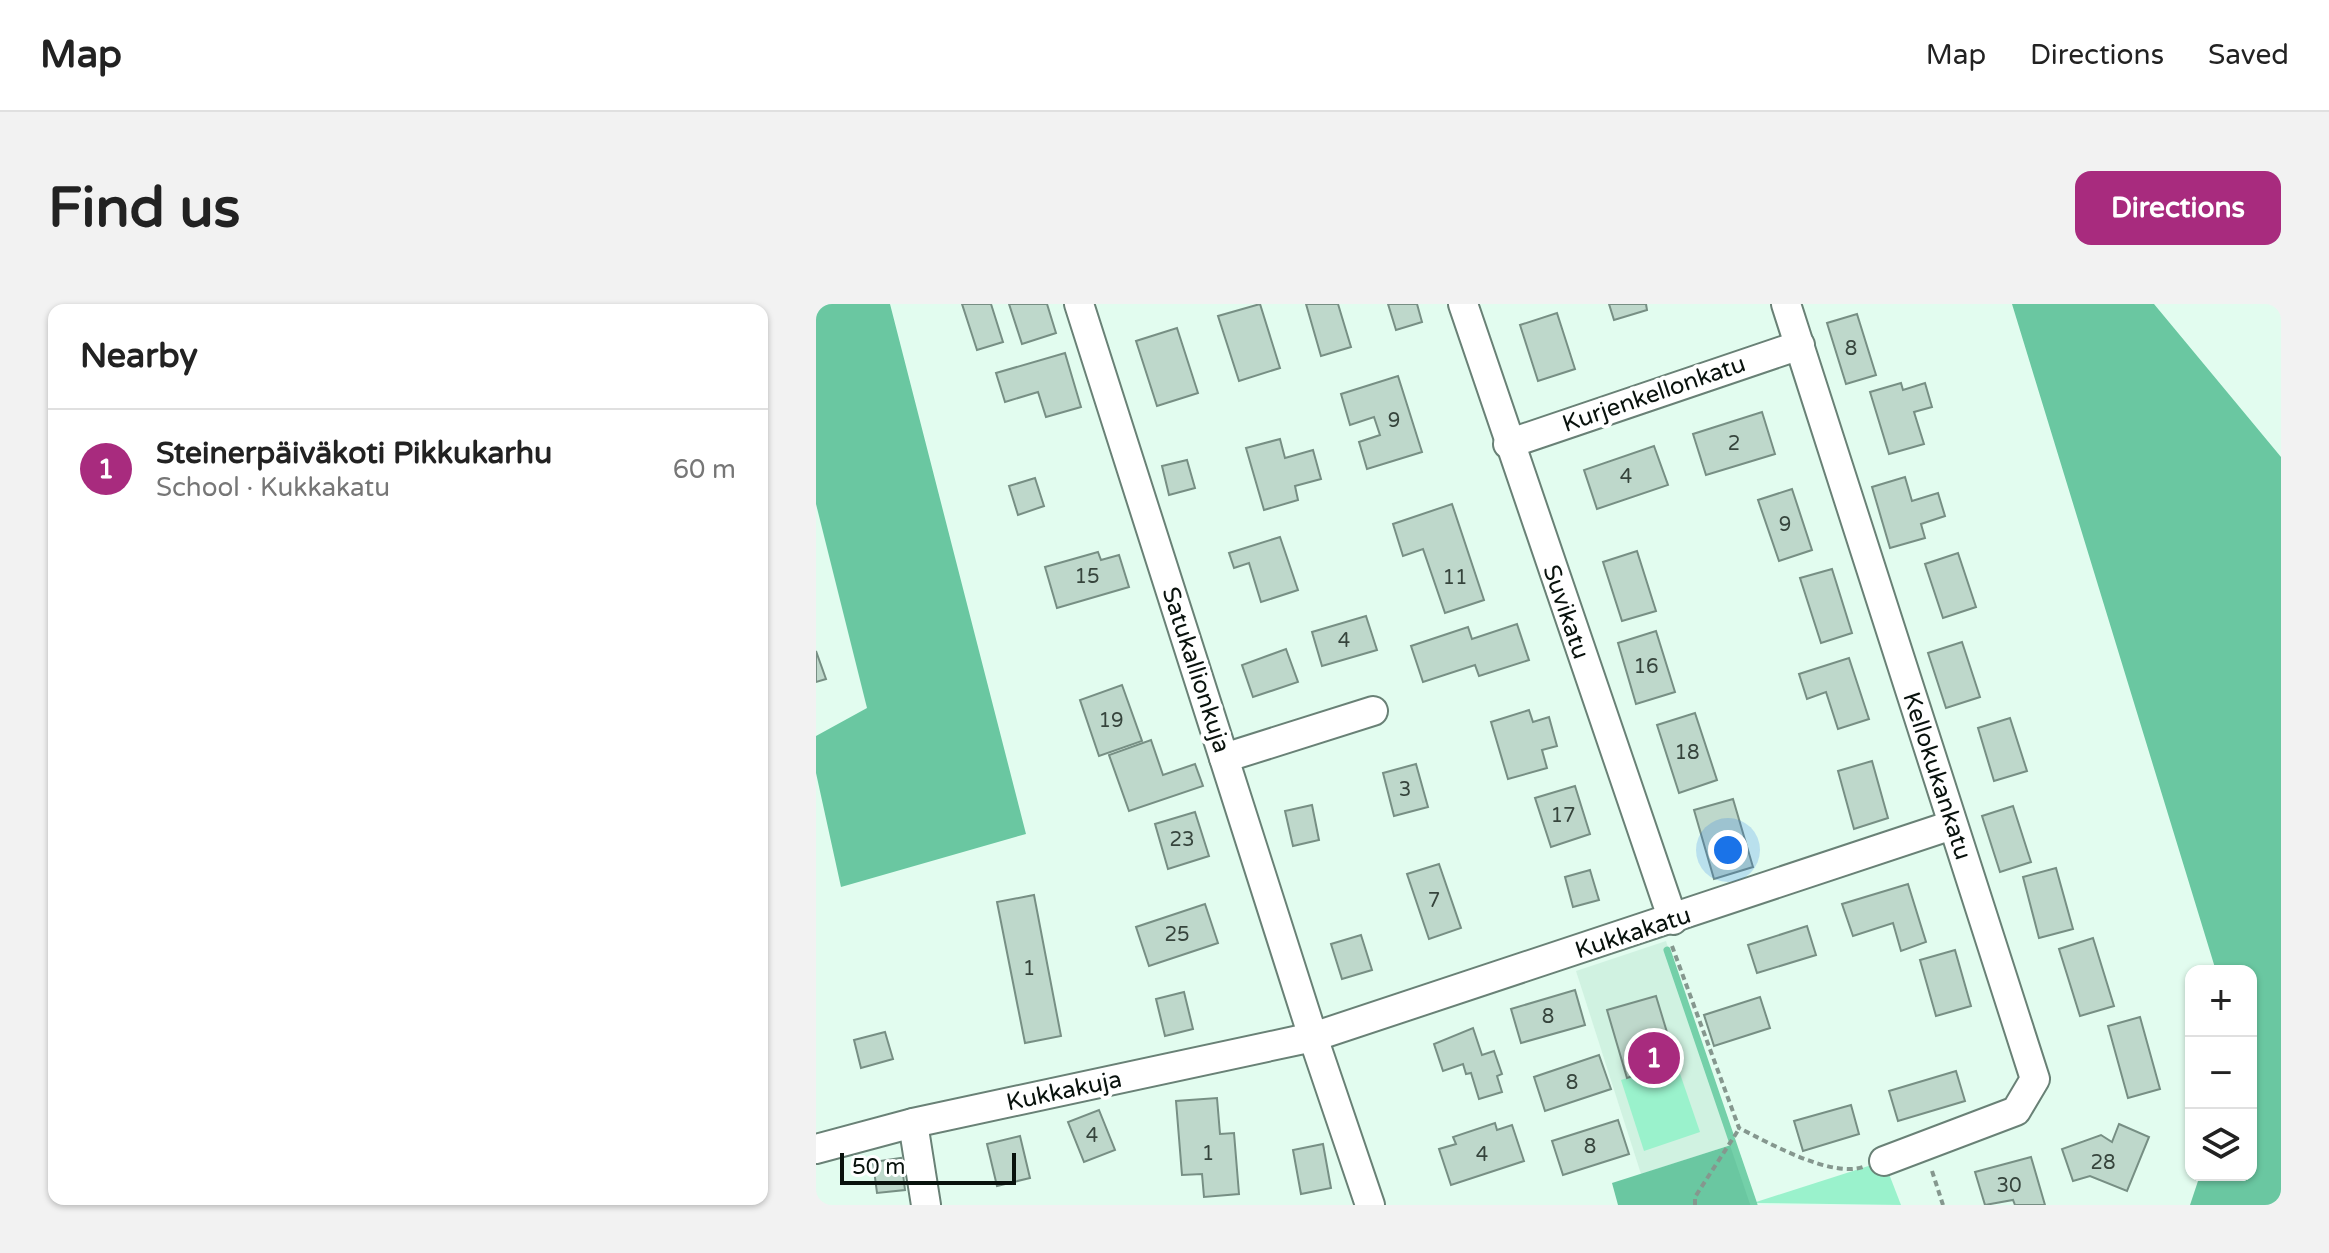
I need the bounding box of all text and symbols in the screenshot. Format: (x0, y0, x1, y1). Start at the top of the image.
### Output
text: Map (40, 32, 122, 78)
text: Map (1926, 38, 1986, 72)
text: Directions (2030, 38, 2164, 72)
text: Saved (2208, 38, 2289, 72)
button: Directions (2075, 171, 2281, 245)
text: Find us (48, 175, 240, 242)
text: Nearby (80, 336, 198, 377)
house number: 8 (1845, 337, 1857, 361)
street label: Kurjenkellonkatu (1559, 349, 1749, 439)
house number: 9 (1388, 409, 1400, 433)
house number: 2 (1728, 432, 1740, 456)
text: Steinerpäiväkoti Pikkukarhu (156, 435, 552, 472)
text: 1 (98, 454, 114, 485)
text: 60 m (673, 454, 736, 485)
house number: 4 (1620, 465, 1632, 489)
text: School · Kukkakatu (156, 472, 390, 503)
house number: 9 (1779, 513, 1791, 537)
street label: Suvikatu (1536, 561, 1596, 663)
house number: 15 (1074, 565, 1100, 589)
house number: 11 (1442, 566, 1468, 590)
street label: Satukallionkuja (1156, 583, 1236, 757)
house number: 4 (1338, 629, 1350, 653)
house number: 16 (1633, 655, 1659, 679)
street label: Kellokukankatu (1896, 688, 1978, 864)
house number: 19 (1098, 709, 1124, 733)
house number: 18 (1674, 741, 1700, 765)
house number: 3 (1399, 778, 1411, 802)
house number: 17 (1550, 804, 1576, 828)
house number: 23 (1169, 828, 1195, 852)
your location (1708, 830, 1748, 870)
house number: 7 (1428, 889, 1440, 913)
street label: Kukkakatu (1571, 901, 1695, 965)
house number: 25 (1164, 923, 1190, 947)
house number: 1 (1023, 957, 1035, 981)
map controls (2185, 965, 2257, 1181)
button: + (2185, 965, 2257, 1037)
house number: 8 (1542, 1005, 1554, 1029)
pin: 1 (1628, 1028, 1680, 1088)
button: − (2185, 1037, 2257, 1109)
street label: Kukkakuja (1004, 1065, 1124, 1117)
house number: 8 (1566, 1071, 1578, 1095)
button: layers (2185, 1109, 2257, 1181)
house number: 4 (1086, 1124, 1098, 1148)
house number: 8 (1584, 1135, 1596, 1159)
house number: 1 (1202, 1142, 1214, 1166)
house number: 4 (1476, 1143, 1488, 1167)
scale bar (840, 1149, 1016, 1185)
house number: 28 (2090, 1151, 2116, 1175)
text: 50 m (852, 1154, 906, 1180)
house number: 30 (1996, 1174, 2022, 1198)

